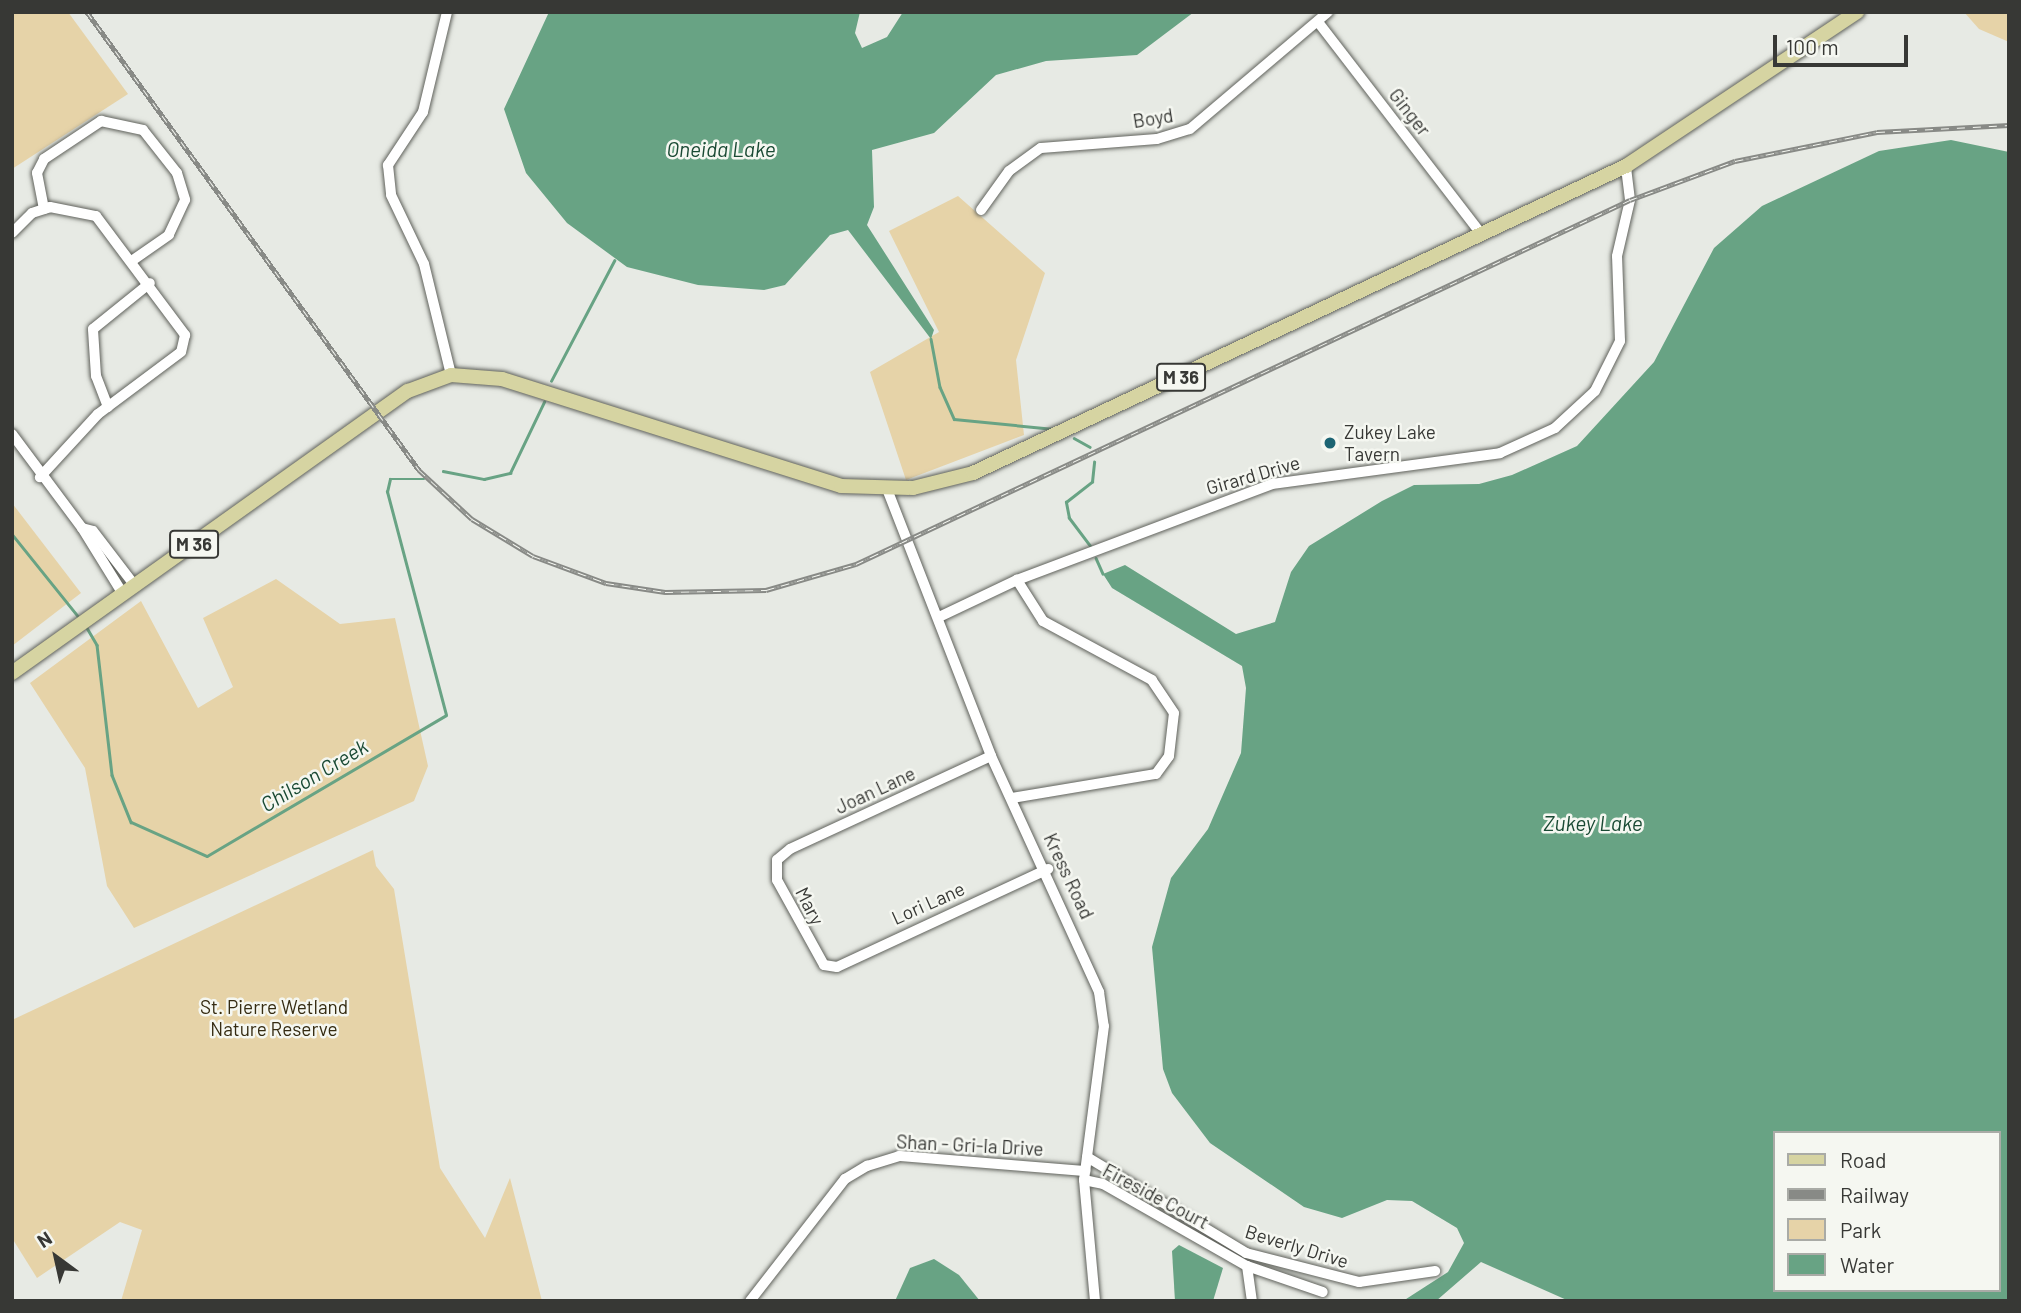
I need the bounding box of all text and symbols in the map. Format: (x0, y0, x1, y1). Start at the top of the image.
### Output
scale bar (1776, 21, 1911, 65)
text: 100 m (1786, 34, 1839, 59)
street label: Ginger (1384, 84, 1436, 140)
street label: Boyd (1131, 104, 1175, 132)
water label: Oneida Lake (666, 136, 776, 162)
road number: M 36 (1155, 362, 1207, 391)
place label: Zukey Lake Tavern (1344, 421, 1436, 465)
marker: Zukey Lake Tavern (1322, 435, 1338, 451)
street label: Girard Drive (1204, 451, 1302, 499)
road number: M 36 (168, 530, 220, 558)
water label: Chilson Creek (256, 733, 372, 817)
street label: Joan Lane (831, 762, 919, 818)
water label: Zukey Lake (1543, 810, 1643, 836)
street label: Kress Road (1039, 829, 1099, 923)
street label: Lori Lane (888, 877, 968, 929)
street label: Mary (791, 883, 829, 929)
park label: St. Pierre Wetland Nature Reserve (200, 996, 348, 1040)
street label: Shan - Gri-la Drive (896, 1130, 1044, 1160)
legend (1772, 1131, 2000, 1292)
text: Road (1840, 1147, 1886, 1172)
street label: Fireside Court (1099, 1159, 1213, 1233)
text: Railway (1840, 1182, 1909, 1207)
text: Park (1840, 1217, 1881, 1242)
street label: Beverly Drive (1243, 1219, 1351, 1273)
north arrow (21, 1222, 91, 1292)
text: N (33, 1226, 56, 1252)
text: Water (1840, 1252, 1894, 1277)

